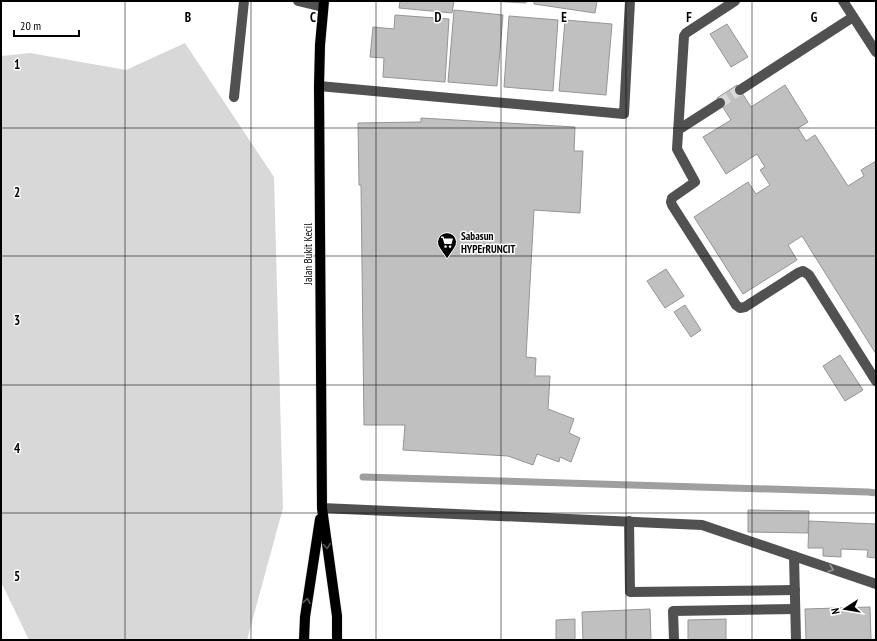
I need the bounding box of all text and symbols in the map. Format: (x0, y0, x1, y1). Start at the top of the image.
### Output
text: B (185, 9, 191, 26)
text: C (310, 9, 316, 26)
text: D (435, 9, 442, 26)
text: E (561, 9, 567, 26)
text: F (686, 9, 692, 26)
text: G (811, 9, 818, 26)
scale bar (14, 12, 79, 38)
text: 20 m (20, 18, 41, 33)
text: 1 (14, 56, 20, 73)
text: 2 (14, 184, 20, 201)
street label: Jalan Bukit Kecil (301, 223, 315, 286)
place label: Sabasun HYPErRUNCIT (461, 229, 516, 256)
supermarket icon: Sabasun HYPErRUNCIT (436, 231, 458, 259)
text: 3 (14, 312, 20, 329)
text: 4 (14, 440, 21, 457)
one-way arrow (322, 543, 331, 549)
one-way arrow (828, 564, 835, 573)
text: 5 (14, 568, 20, 585)
north arrow (825, 589, 865, 629)
one-way arrow (302, 598, 311, 604)
text: N (828, 607, 843, 615)

